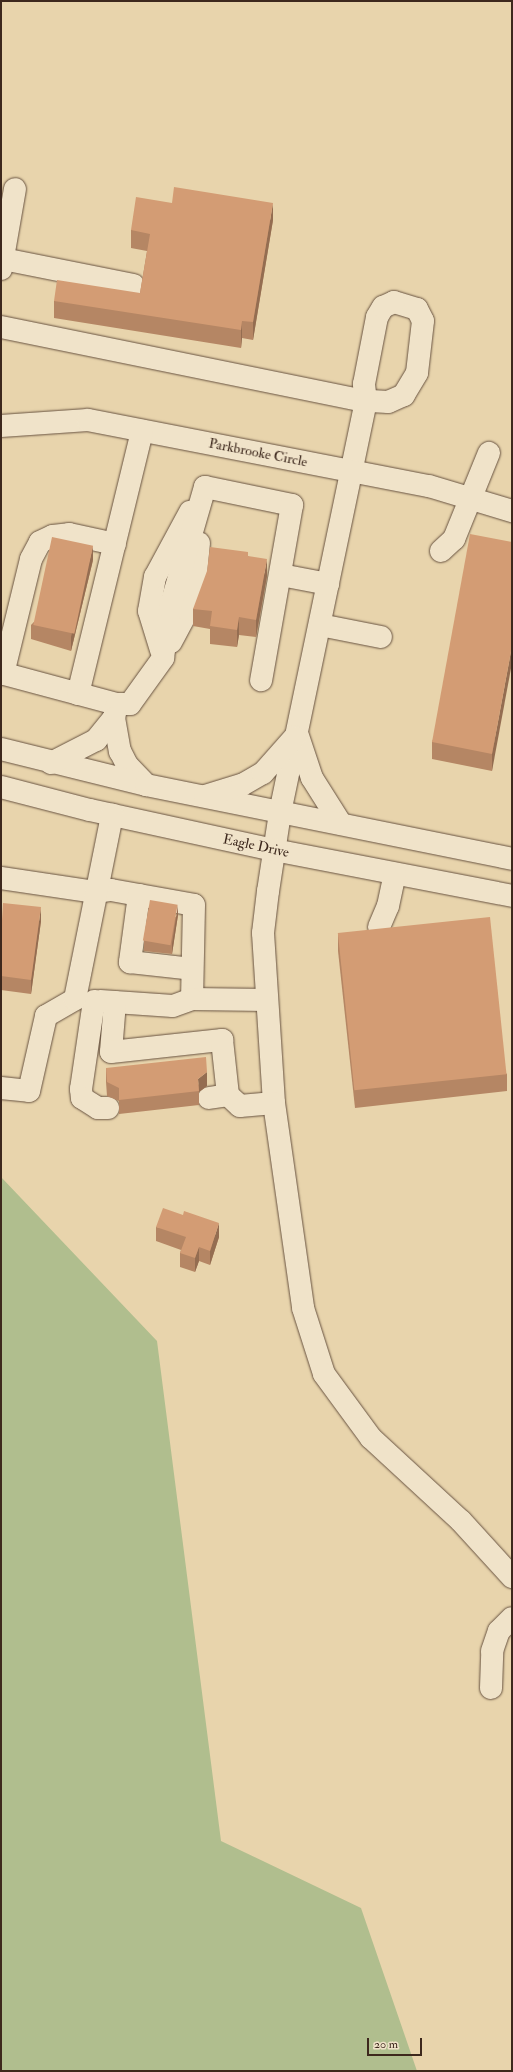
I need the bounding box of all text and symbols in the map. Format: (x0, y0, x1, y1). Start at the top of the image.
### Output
street label: Parkbrooke Circle (207, 435, 309, 471)
street label: Eagle Drive (221, 831, 291, 861)
scale bar (369, 2030, 424, 2056)
text: 20 m (374, 2037, 398, 2052)

